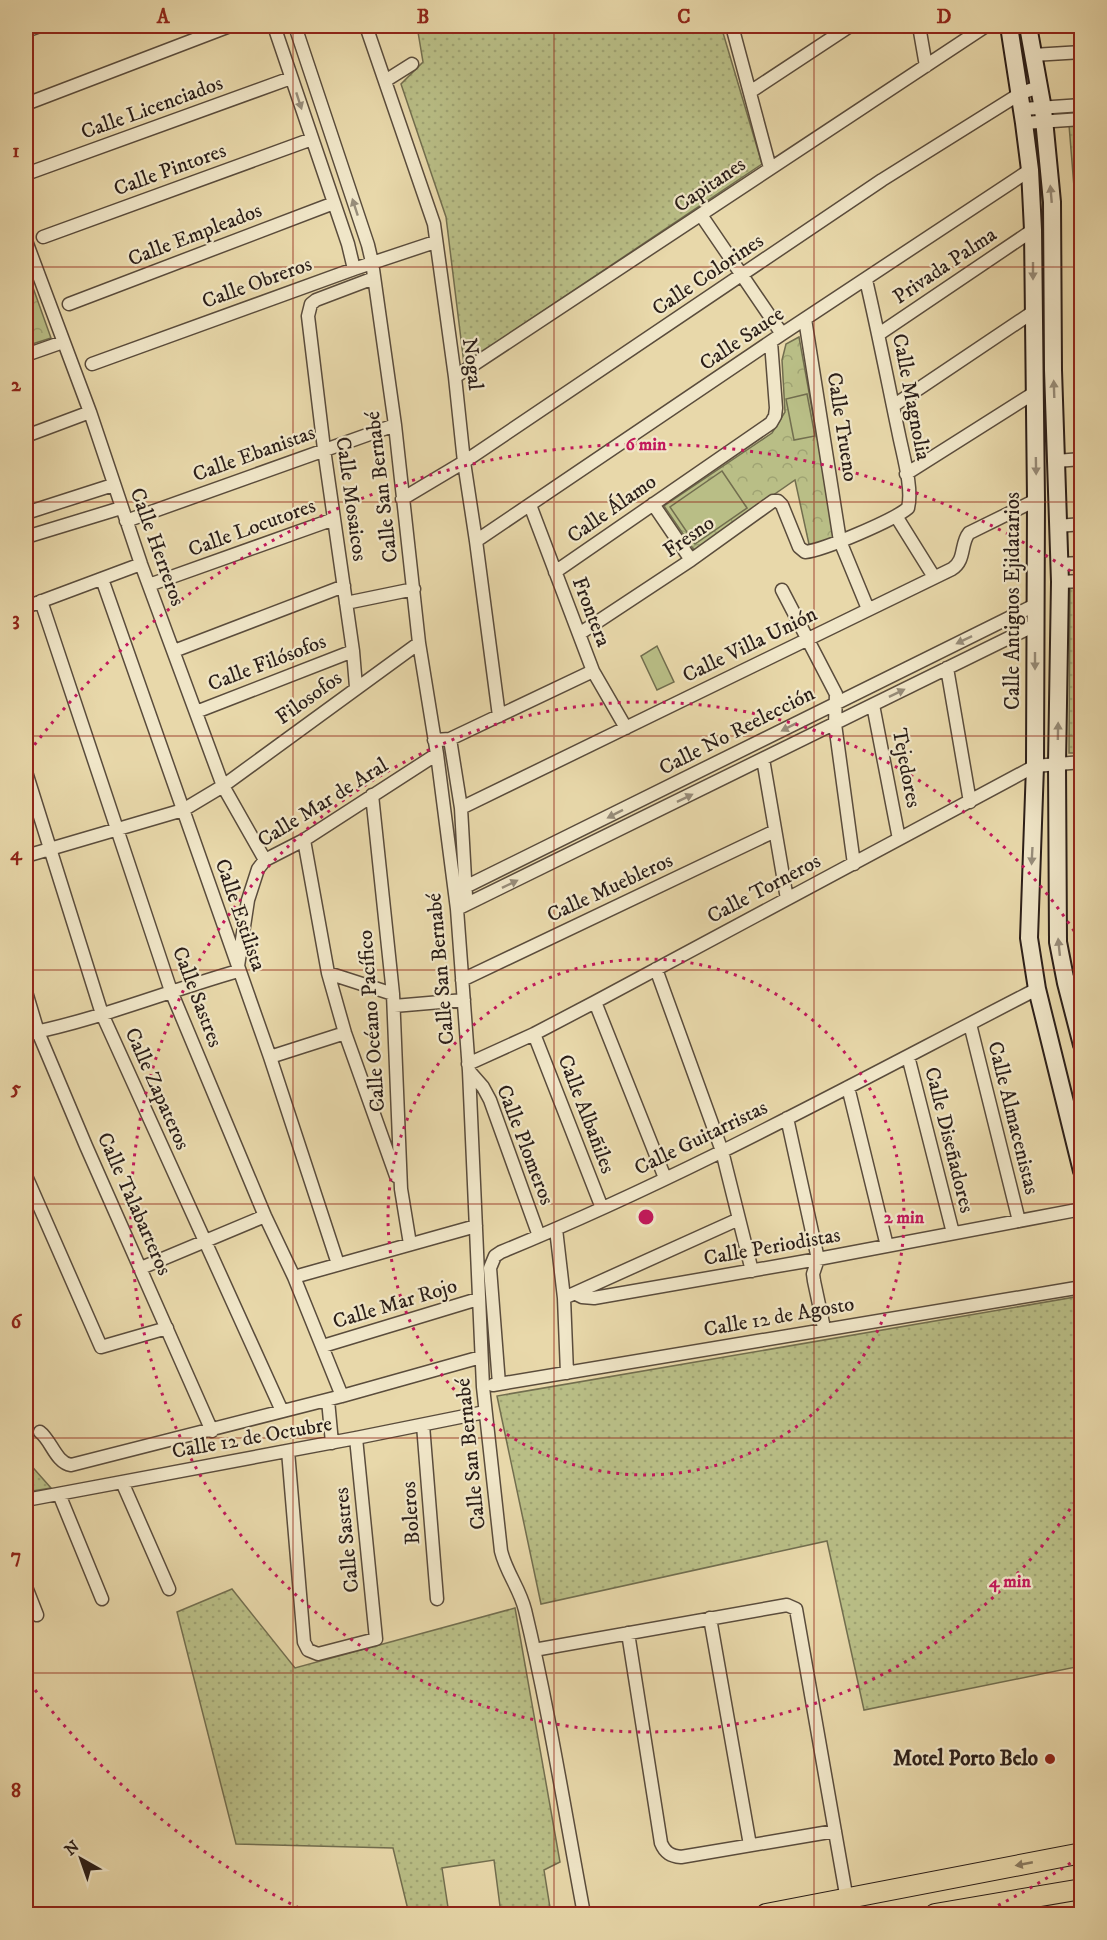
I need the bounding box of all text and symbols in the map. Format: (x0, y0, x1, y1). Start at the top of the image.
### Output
text: A (156, 5, 171, 30)
text: B (417, 5, 429, 30)
text: C (677, 5, 691, 30)
text: D (937, 5, 952, 30)
street label: Calle Licenciados (78, 70, 226, 146)
one-way arrow (295, 92, 304, 110)
street label: Calle Pintores (110, 138, 230, 202)
text: 1 (12, 139, 20, 164)
street label: Capitanes (669, 152, 751, 218)
one-way arrow (1046, 185, 1056, 204)
one-way arrow (350, 197, 359, 215)
street label: Calle Empleados (124, 198, 266, 272)
street label: Privada Palma (888, 222, 1002, 310)
street label: Calle Colorines (647, 228, 769, 322)
street label: Calle Obreros (199, 251, 315, 315)
one-way arrow (1028, 262, 1038, 281)
street label: Calle Sauce (695, 301, 789, 377)
street label: Calle Magnolia (886, 331, 936, 463)
street label: Nogal (456, 336, 488, 392)
street label: Calle Trueno (821, 371, 863, 483)
text: 2 (11, 373, 22, 398)
one-way arrow (1049, 380, 1059, 399)
street label: Calle San Bernabé (360, 410, 404, 564)
street label: Calle Ebanistas (189, 420, 319, 488)
text: 6 min (626, 434, 667, 456)
street label: Calle Mosaicos (329, 435, 373, 563)
one-way arrow (1031, 457, 1040, 476)
street label: Calle Álamo (561, 467, 662, 549)
street label: Calle Herreros (124, 484, 190, 610)
street label: Calle Antiguos Ejidatarios (1000, 492, 1026, 710)
street label: Calle Locutores (185, 493, 319, 563)
street label: Fresno (658, 510, 720, 564)
street label: Frontera (566, 573, 616, 651)
street label: Calle Villa Unión (678, 601, 822, 689)
text: 3 (12, 607, 20, 632)
street label: Calle Filósofos (204, 629, 330, 697)
one-way arrow (955, 635, 972, 645)
one-way arrow (1030, 652, 1040, 671)
street label: Filosofos (271, 665, 347, 731)
street label: Calle No Reelección (655, 681, 819, 781)
one-way arrow (889, 688, 906, 698)
one-way arrow (781, 722, 798, 731)
one-way arrow (1053, 722, 1063, 741)
street label: Tejedores (886, 726, 926, 810)
street label: Calle Mar de Aral (253, 752, 394, 854)
one-way arrow (676, 793, 693, 802)
one-way arrow (606, 808, 624, 818)
text: 4 (10, 842, 23, 867)
street label: Calle Muebleros (543, 847, 677, 929)
one-way arrow (1028, 847, 1037, 866)
street label: Calle Torneros (703, 848, 825, 930)
street label: Calle Estilista (209, 855, 271, 975)
one-way arrow (501, 879, 518, 888)
street label: Calle San Bernabé (421, 892, 461, 1046)
street label: Calle Océano Pacífico (353, 929, 391, 1113)
one-way arrow (1054, 938, 1064, 957)
street label: Calle Sastres (166, 943, 228, 1051)
street label: Calle Zapateros (118, 1024, 196, 1154)
street label: Calle Almacenistas (981, 1039, 1045, 1197)
street label: Calle Albañiles (551, 1051, 621, 1177)
street label: Calle Diseñadores (918, 1064, 980, 1216)
text: 5 (10, 1076, 21, 1101)
street label: Calle Plomeros (490, 1081, 560, 1209)
street label: Calle Guitarristas (630, 1094, 772, 1182)
street label: Calle Talabarteros (91, 1128, 177, 1280)
centre of rings (636, 1207, 656, 1227)
text: 2 min (884, 1207, 925, 1229)
street label: Calle Periodistas (702, 1222, 842, 1272)
street label: Calle Mar Rojo (330, 1273, 460, 1335)
street label: Calle 12 de Agosto (702, 1291, 856, 1343)
text: 6 (11, 1310, 23, 1335)
street label: Calle San Bernabé (450, 1377, 492, 1531)
street label: Calle 12 de Octubre (170, 1411, 334, 1465)
street label: Boleros (396, 1480, 426, 1546)
street label: Calle Sastres (329, 1486, 365, 1594)
text: 7 (11, 1544, 21, 1569)
text: 4 min (988, 1571, 1031, 1593)
place label: Motel Porto Belo (893, 1746, 1038, 1772)
marker: Motel Porto Belo (1043, 1752, 1057, 1766)
text: 8 (11, 1779, 21, 1804)
north arrow (51, 1829, 111, 1889)
text: N (61, 1836, 83, 1860)
one-way arrow (1014, 1860, 1033, 1869)

